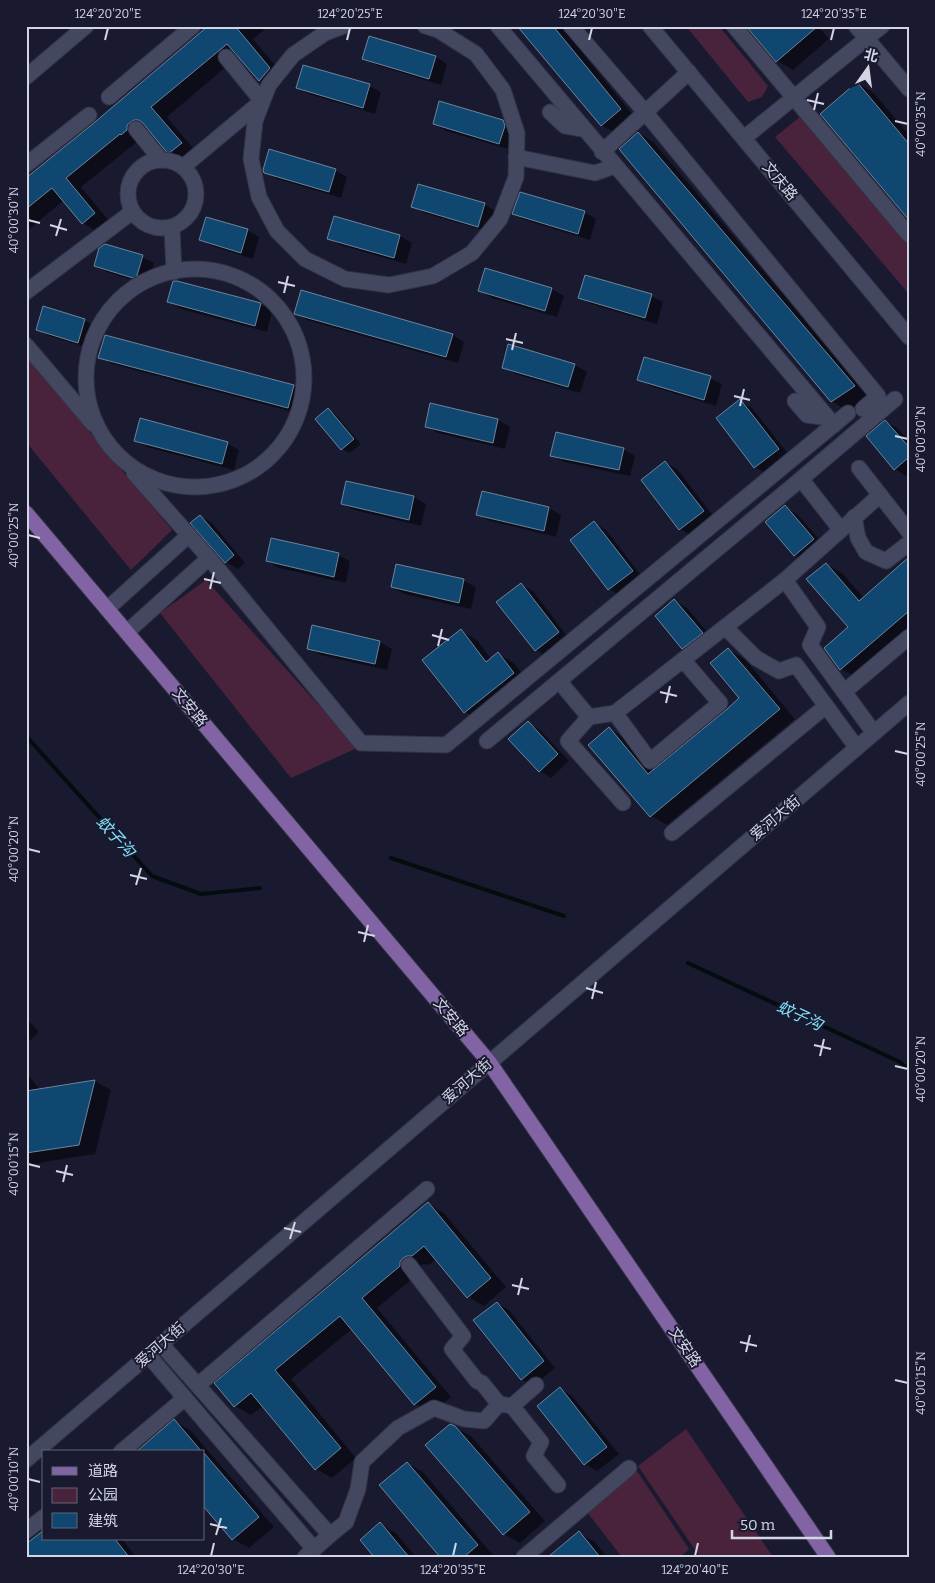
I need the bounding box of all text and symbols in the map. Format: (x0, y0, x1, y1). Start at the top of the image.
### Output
text: 124°20'20"E (75, 7, 141, 21)
text: 124°20'25"E (317, 7, 383, 21)
text: 124°20'30"E (559, 7, 625, 21)
text: 124°20'35"E (801, 7, 867, 21)
north arrow (842, 42, 892, 92)
text: 北 (862, 46, 880, 66)
text: 40°00'35"N (914, 91, 928, 157)
street label: 文庆路 (759, 158, 801, 204)
text: 40°00'30"N (7, 186, 21, 253)
text: 40°00'30"N (914, 405, 928, 472)
text: 40°00'25"N (7, 502, 21, 568)
street label: 文安路 (169, 684, 211, 730)
text: 40°00'25"N (914, 721, 928, 787)
street label: 爱河大街 (746, 792, 804, 844)
water label: 蚊子沟 (93, 812, 140, 862)
text: 40°00'20"N (7, 815, 21, 882)
street label: 文安路 (430, 994, 472, 1040)
water label: 蚊子沟 (774, 997, 827, 1035)
text: 40°00'20"N (914, 1035, 928, 1102)
street label: 爱河大街 (438, 1055, 496, 1107)
text: 40°00'15"N (7, 1132, 21, 1196)
street label: 爱河大街 (131, 1319, 189, 1371)
street label: 文安路 (665, 1323, 705, 1371)
text: 40°00'15"N (914, 1351, 928, 1415)
text: 40°00'10"N (7, 1446, 21, 1511)
legend (42, 1450, 205, 1540)
text: 道路 (88, 1462, 118, 1480)
text: 公园 (88, 1486, 118, 1504)
scale bar (732, 1508, 831, 1540)
text: 建筑 (88, 1512, 118, 1530)
text: 50 m (740, 1516, 776, 1534)
text: 124°20'30"E (178, 1563, 244, 1577)
text: 124°20'35"E (420, 1563, 486, 1577)
text: 124°20'40"E (661, 1563, 729, 1577)

